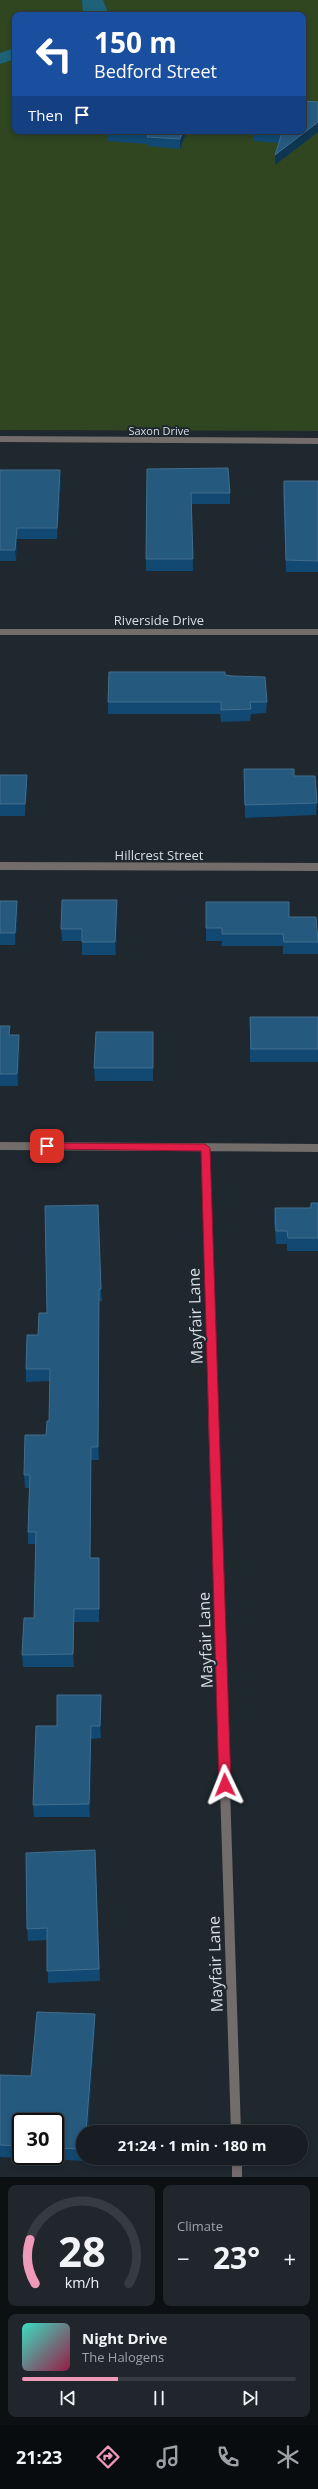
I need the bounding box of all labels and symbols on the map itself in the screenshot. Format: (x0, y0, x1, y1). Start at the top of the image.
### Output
street label: Saxon Drive (128, 423, 190, 438)
street label: Riverside Drive (114, 611, 204, 629)
street label: Hillcrest Street (115, 846, 204, 864)
pin (30, 1129, 64, 1163)
street label: Mayfair Lane (182, 1267, 208, 1365)
street label: Mayfair Lane (192, 1591, 218, 1689)
position arrow (204, 1764, 246, 1806)
street label: Mayfair Lane (202, 1915, 228, 2013)
speed limit sign: 30 (12, 2113, 64, 2165)

